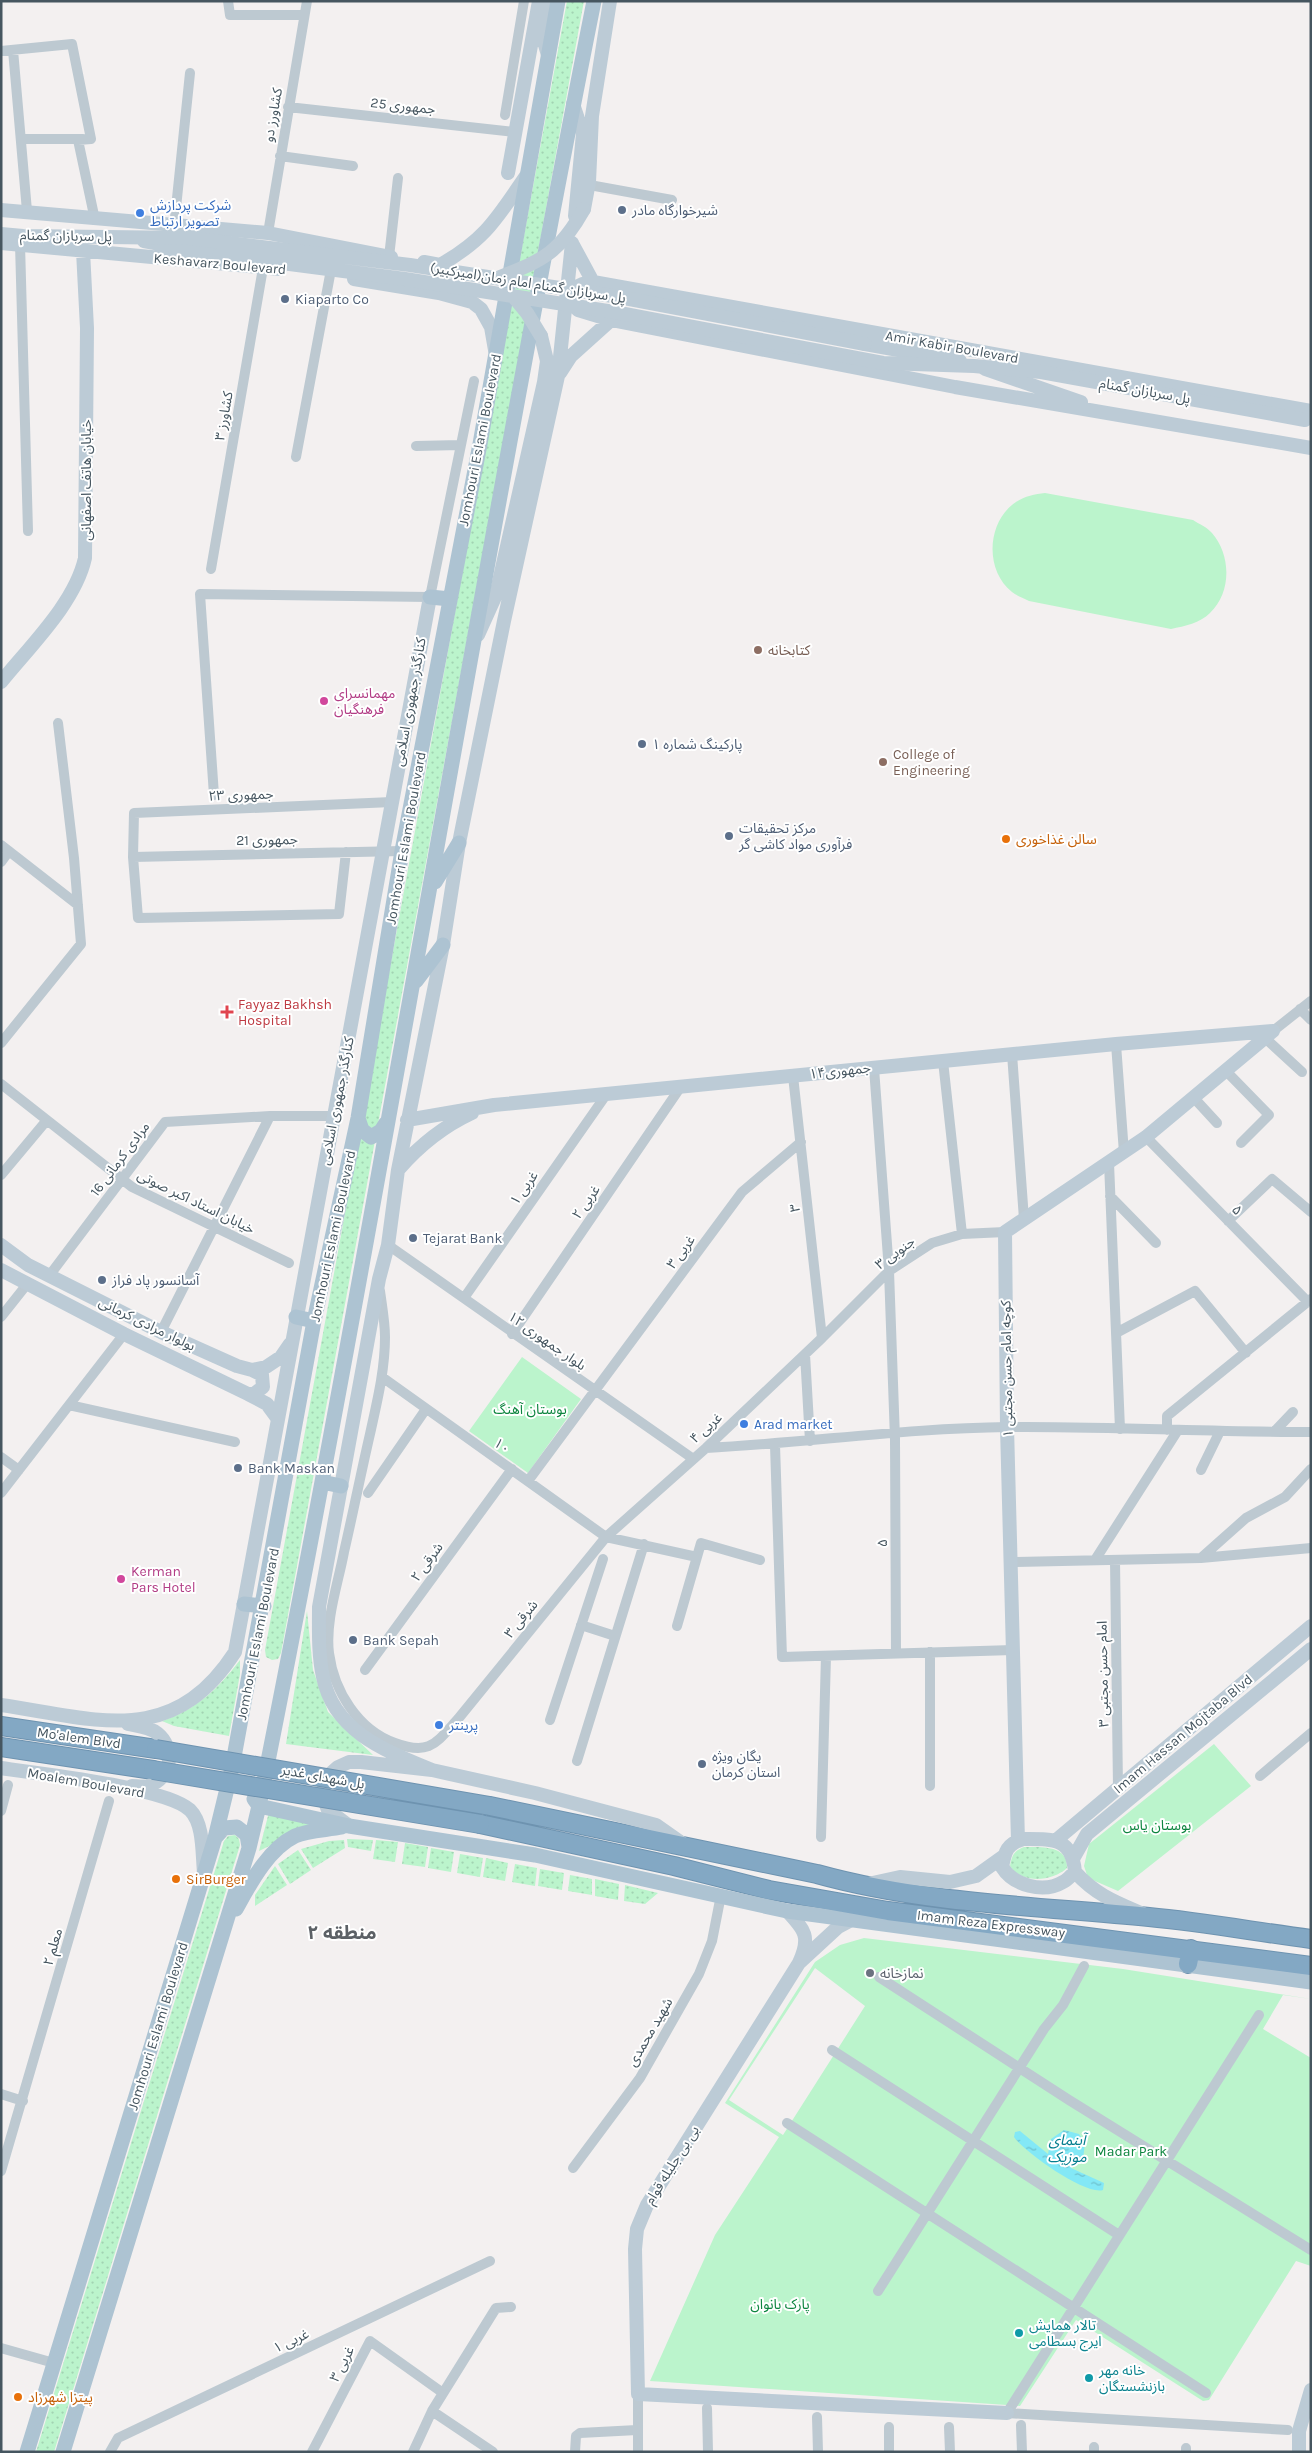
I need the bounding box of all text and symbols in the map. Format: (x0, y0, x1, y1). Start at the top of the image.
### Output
street label: کشاورز دو (260, 86, 286, 143)
street label: جمهوری 25 (370, 94, 436, 118)
place label: شرکت پردازش تصویر ارتباط (150, 197, 231, 230)
place label: شیرخوارگاه مادر (631, 202, 718, 219)
marker: شیرخوارگاه مادر (616, 204, 628, 216)
marker: شرکت پردازش تصویر ارتباط (134, 207, 146, 219)
street label: پل سربازان گمنام (20, 227, 112, 247)
street label: Keshavarz Boulevard (153, 250, 287, 278)
street label: پل سربازان گمنام امام زمان(امیرکبیر) (428, 259, 627, 309)
place label: Kiaparto Co (295, 291, 369, 308)
marker: Kiaparto Co (279, 293, 291, 305)
street label: Amir Kabir Boulevard (884, 327, 1020, 367)
street label: Jomhouri Eslami Boulevard (455, 352, 505, 528)
street label: پل سربازان گمنام (1098, 375, 1192, 409)
street label: کشاورز ۳ (211, 390, 237, 442)
street label: خیابان هاتف اصفهانی (78, 419, 95, 541)
street label: کنارگذر جمهوری اسلامی (390, 636, 430, 768)
place label: کتابخانه (768, 642, 811, 659)
marker: کتابخانه (752, 644, 764, 656)
place label: مهمانسرای فرهنگیان (334, 685, 395, 718)
marker: مهمانسرای فرهنگیان (318, 695, 330, 707)
place label: پارکینگ شماره ۱ (652, 736, 742, 754)
marker: پارکینگ شماره ۱ (636, 738, 648, 750)
place label: College of Engineering (893, 746, 970, 779)
street label: Jomhouri Eslami Boulevard (382, 750, 430, 926)
marker: College of Engineering (877, 756, 889, 768)
street label: ۲۳ جمهوری (208, 785, 274, 805)
place label: مرکز تحقیقات فرآوری مواد کاشی گر (738, 820, 852, 853)
marker: مرکز تحقیقات فرآوری مواد کاشی گر (723, 830, 735, 842)
street label: جمهوری 21 (236, 831, 298, 849)
place label: سالن غذاخوری (1016, 831, 1097, 848)
marker: سالن غذاخوری (1000, 833, 1012, 845)
place label: Fayyaz Bakhsh Hospital (238, 996, 332, 1029)
marker: Fayyaz Bakhsh Hospital (220, 1005, 234, 1019)
street label: کنارگذر جمهوری اسلامی (316, 1035, 358, 1167)
street label: جمهوری۱۴ (808, 1059, 872, 1083)
street label: مرادی کرمانی 16 (87, 1118, 153, 1200)
street label: Jomhouri Eslami Boulevard (306, 1149, 360, 1323)
street label: خیابان استاد اکبر صوتی (135, 1166, 257, 1238)
street label: ۱ غربی (506, 1168, 542, 1208)
street label: ۲ غربی (568, 1182, 604, 1222)
street label: ۵ (1228, 1201, 1246, 1219)
street label: ۳ (786, 1203, 804, 1213)
place label: Tejarat Bank (423, 1230, 502, 1247)
marker: Tejarat Bank (407, 1232, 419, 1244)
street label: ۳ غربی (663, 1232, 699, 1272)
street label: ۳ جنوبی (872, 1233, 918, 1273)
place label: آسانسور پاد فراز (111, 1272, 200, 1290)
marker: آسانسور پاد فراز (96, 1274, 108, 1286)
street label: بولوار مرادی کرمانی (96, 1293, 198, 1355)
street label: کوچه امام حسن مجتبی ۱ (997, 1300, 1019, 1438)
street label: بلوار جمهوری ۱۲ (505, 1308, 590, 1374)
park label: بوستان آهنگ (493, 1401, 567, 1418)
street label: ۴ غربی (686, 1409, 726, 1447)
place label: Arad market (754, 1416, 833, 1433)
marker: Arad market (738, 1418, 750, 1430)
street label: ۱۰ (491, 1434, 513, 1458)
place label: Bank Maskan (248, 1460, 335, 1477)
marker: Bank Maskan (232, 1462, 244, 1474)
street label: ۲ شرقی (407, 1539, 447, 1585)
street label: ۵ (874, 1539, 891, 1547)
street label: Jomhouri Eslami Boulevard (233, 1546, 283, 1722)
place label: Kerman Pars Hotel (131, 1563, 196, 1596)
marker: Kerman Pars Hotel (115, 1573, 127, 1585)
street label: ۳ شرقی (501, 1597, 541, 1641)
street label: امام حسن مجتبی ۳ (1094, 1621, 1114, 1727)
place label: Bank Sepah (363, 1632, 439, 1649)
marker: Bank Sepah (347, 1634, 359, 1646)
street label: Imam Hassan Mojtaba Blvd (1110, 1671, 1256, 1797)
place label: پرینتر (448, 1717, 478, 1735)
marker: پرینتر (433, 1719, 445, 1731)
street label: Mo'alem Blvd (36, 1724, 122, 1752)
place label: یگان ویژه استان کرمان (712, 1748, 780, 1781)
marker: یگان ویژه استان کرمان (696, 1758, 708, 1770)
street label: پل شهدای غدیر (279, 1761, 366, 1794)
street label: Moalem Boulevard (26, 1764, 146, 1802)
park label: بوستان یاس (1123, 1817, 1192, 1834)
place label: SirBurger (186, 1871, 247, 1888)
marker: SirBurger (170, 1873, 182, 1885)
street label: Imam Reza Expressway (916, 1906, 1067, 1942)
district label: منطقه ۲ (307, 1922, 377, 1944)
street label: معلم ۲ (40, 1926, 68, 1968)
street label: Jomhouri Eslami Boulevard (124, 1940, 192, 2112)
place label: نمازخانه (880, 1965, 924, 1982)
marker: نمازخانه (864, 1967, 876, 1979)
street label: شهید محمدی (624, 1995, 676, 2069)
street label: بی بی جلیله قوام (641, 2122, 705, 2209)
water label: آبنمای موزیک (1047, 2131, 1089, 2166)
park label: Madar Park (1095, 2143, 1167, 2160)
park label: پارک بانوان (750, 2296, 810, 2314)
place label: تالار همایش ایرج بسطامی (1029, 2317, 1102, 2352)
street label: غربی ۱ (270, 2325, 312, 2357)
marker: تالار همایش ایرج بسطامی (1013, 2327, 1025, 2339)
street label: غربی ۳ (326, 2343, 358, 2385)
place label: خانه مهر بازنشستگان (1098, 2362, 1165, 2395)
marker: خانه مهر بازنشستگان (1083, 2372, 1095, 2384)
place label: پیتزا شهرزاد (28, 2389, 93, 2407)
marker: پیتزا شهرزاد (12, 2391, 24, 2403)

